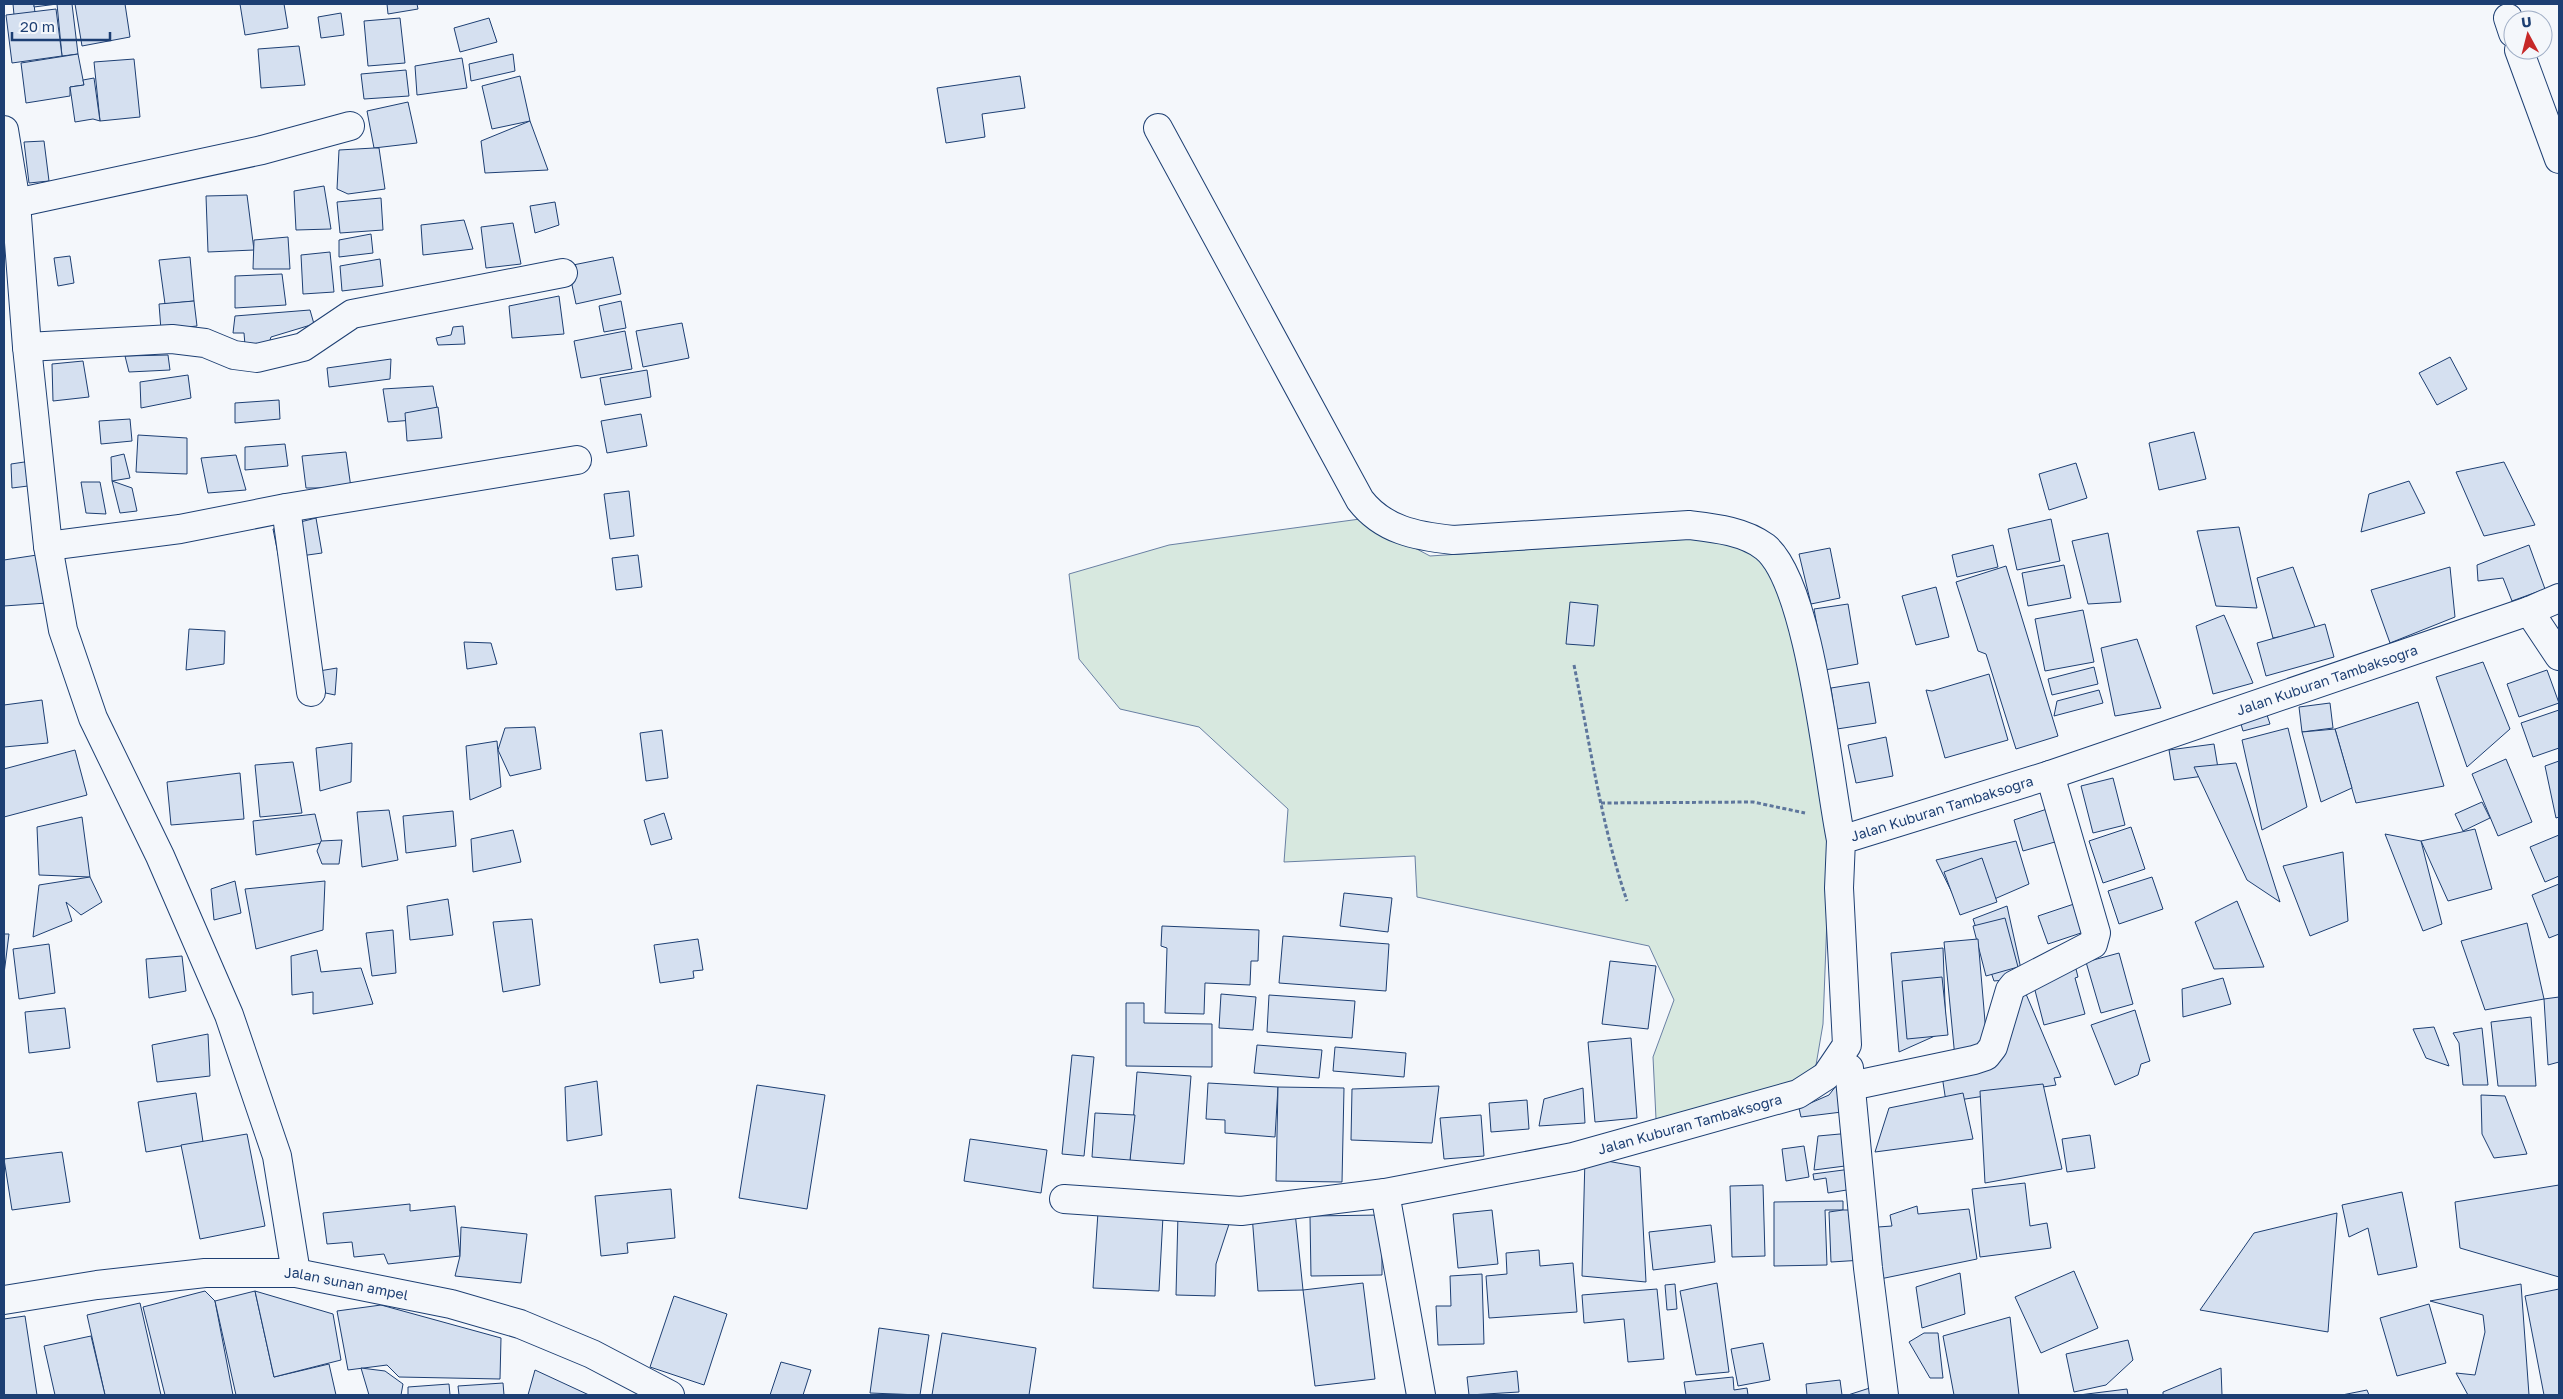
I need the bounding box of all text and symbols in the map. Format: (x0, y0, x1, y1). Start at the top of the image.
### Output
scale bar (12, 10, 110, 42)
north arrow (2503, 10, 2553, 60)
text: U (2520, 13, 2532, 31)
text: 20 m (20, 17, 55, 35)
street label: Jalan Kuburan Tambaksogra (2234, 641, 2420, 719)
street label: Jalan Kuburan Tambaksogra (1848, 772, 2035, 845)
street label: Jalan Kuburan Tambaksogra (1596, 1090, 1784, 1158)
street label: Jalan sunan ampel (284, 1264, 410, 1303)

